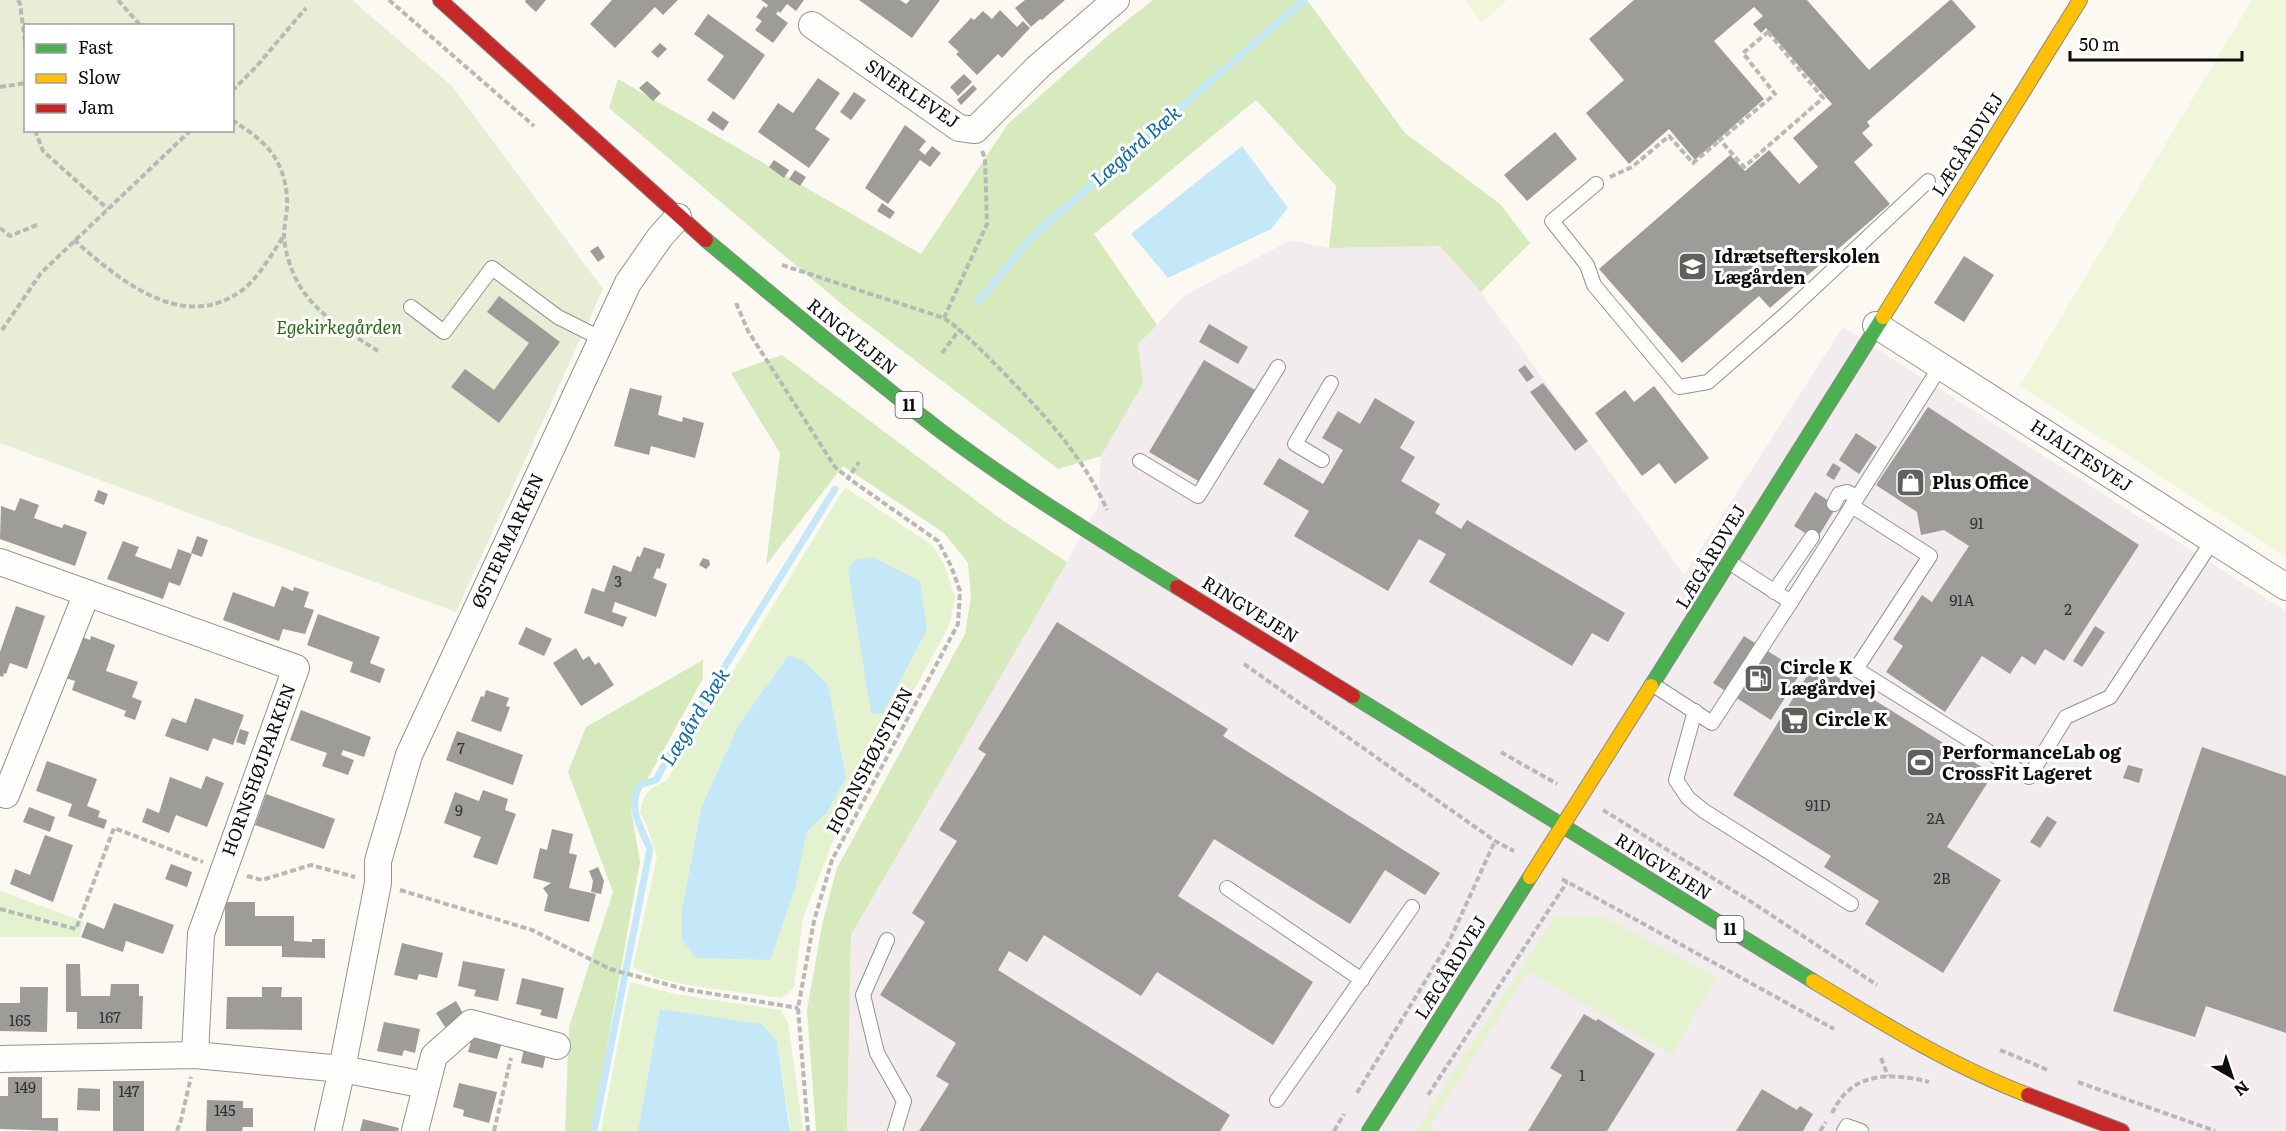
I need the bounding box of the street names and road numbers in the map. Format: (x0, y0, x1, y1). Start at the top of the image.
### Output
street label: SNERLEVEJ (861, 51, 965, 134)
street label: LÆGÅRDVEJ (1924, 87, 2009, 201)
street label: RINGVEJEN (802, 291, 904, 381)
road number: 11 (896, 392, 922, 418)
street label: HJALTESVEJ (2026, 412, 2138, 498)
street label: ØSTERMARKEN (463, 468, 550, 612)
street label: LÆGÅRDVEJ (1668, 499, 1751, 613)
street label: RINGVEJEN (1197, 568, 1304, 649)
street label: HORNSHØJPARKEN (214, 679, 301, 860)
street label: HORNSHØJSTIEN (818, 682, 919, 839)
street label: RINGVEJEN (1610, 825, 1717, 906)
street label: LÆGÅRDVEJ (1407, 910, 1492, 1024)
road number: 11 (1716, 916, 1744, 942)

